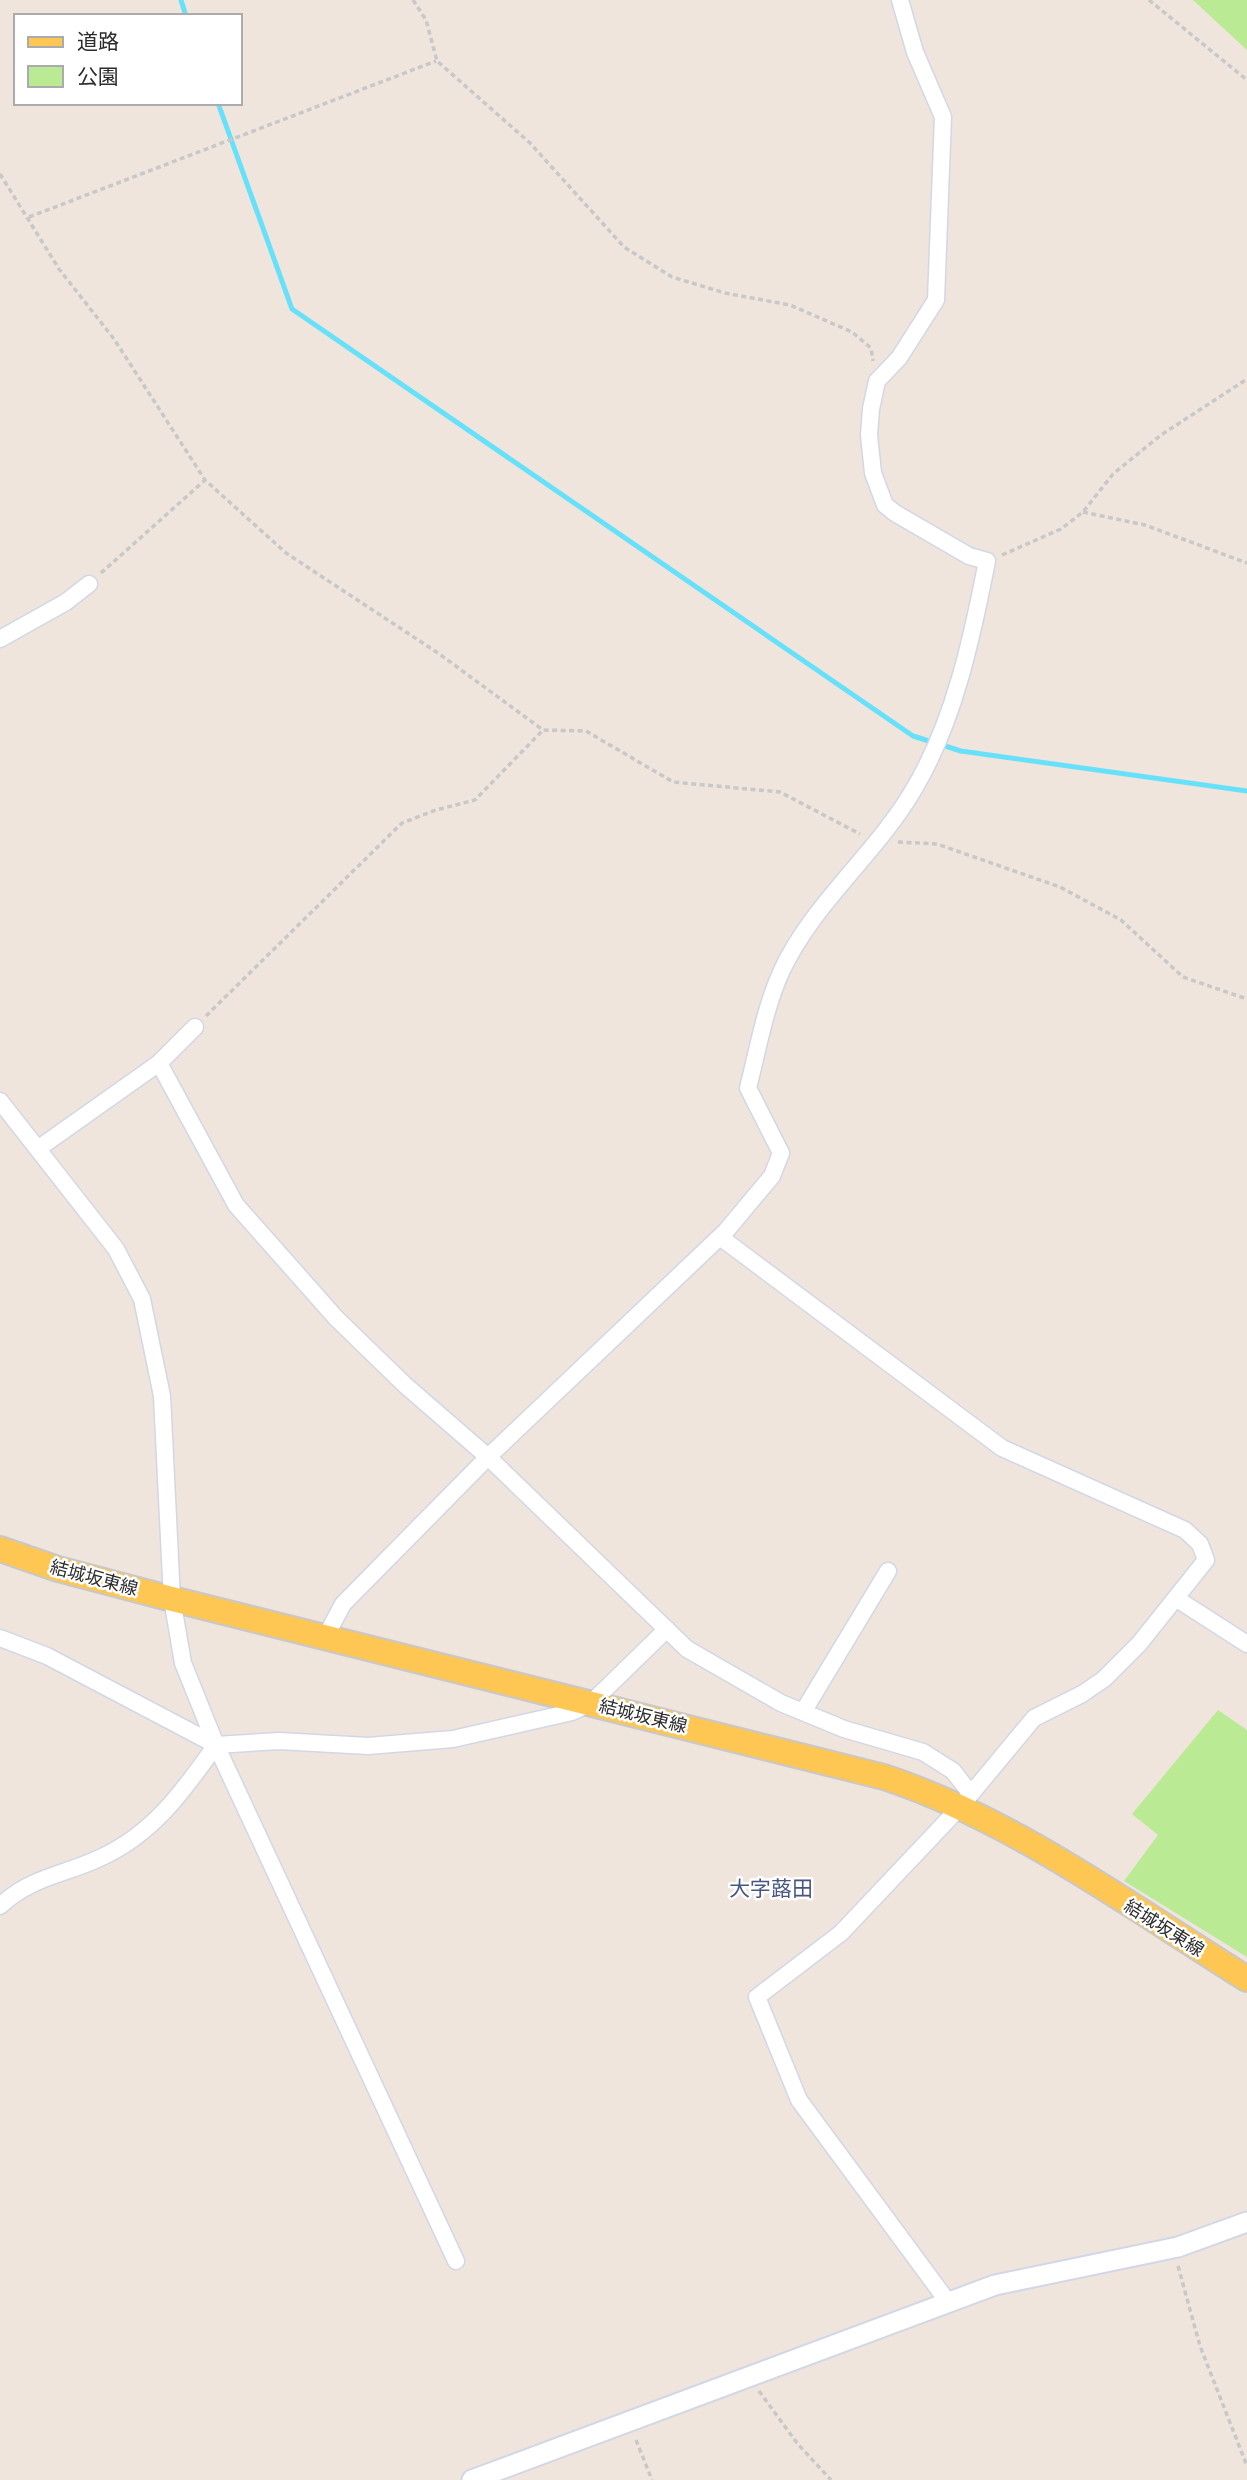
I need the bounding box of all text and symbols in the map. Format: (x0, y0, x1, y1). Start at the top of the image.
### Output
legend (14, 14, 242, 105)
text: 道路 (77, 28, 119, 53)
text: 公園 (77, 63, 119, 88)
street label: 結城坂東線 (48, 1555, 141, 1599)
street label: 結城坂東線 (597, 1693, 690, 1737)
district label: 大字蕗田 (729, 1875, 813, 1900)
street label: 結城坂東線 (1121, 1894, 1209, 1960)

